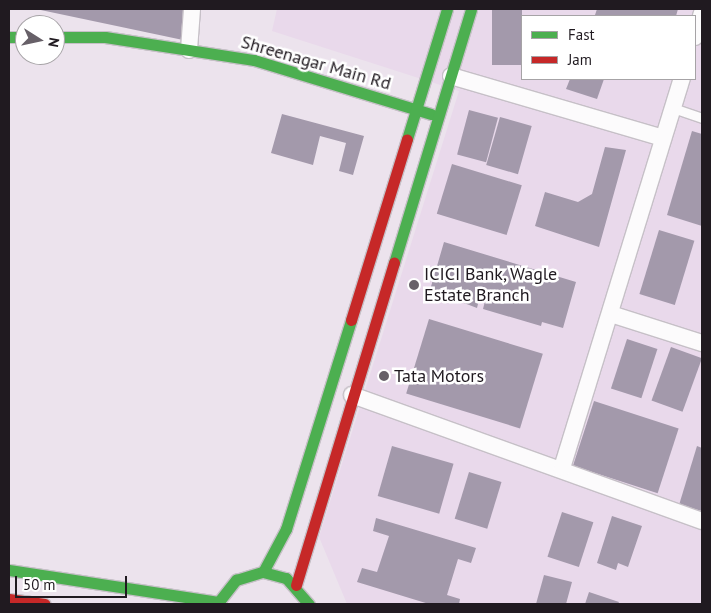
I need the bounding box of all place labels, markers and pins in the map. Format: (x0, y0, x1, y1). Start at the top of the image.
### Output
place label: ICICI Bank, Wagle Estate Branch (424, 264, 559, 306)
marker: ICICI Bank, Wagle Estate Branch (408, 279, 420, 291)
place label: Tata Motors (394, 365, 484, 387)
marker: Tata Motors (378, 370, 390, 382)

